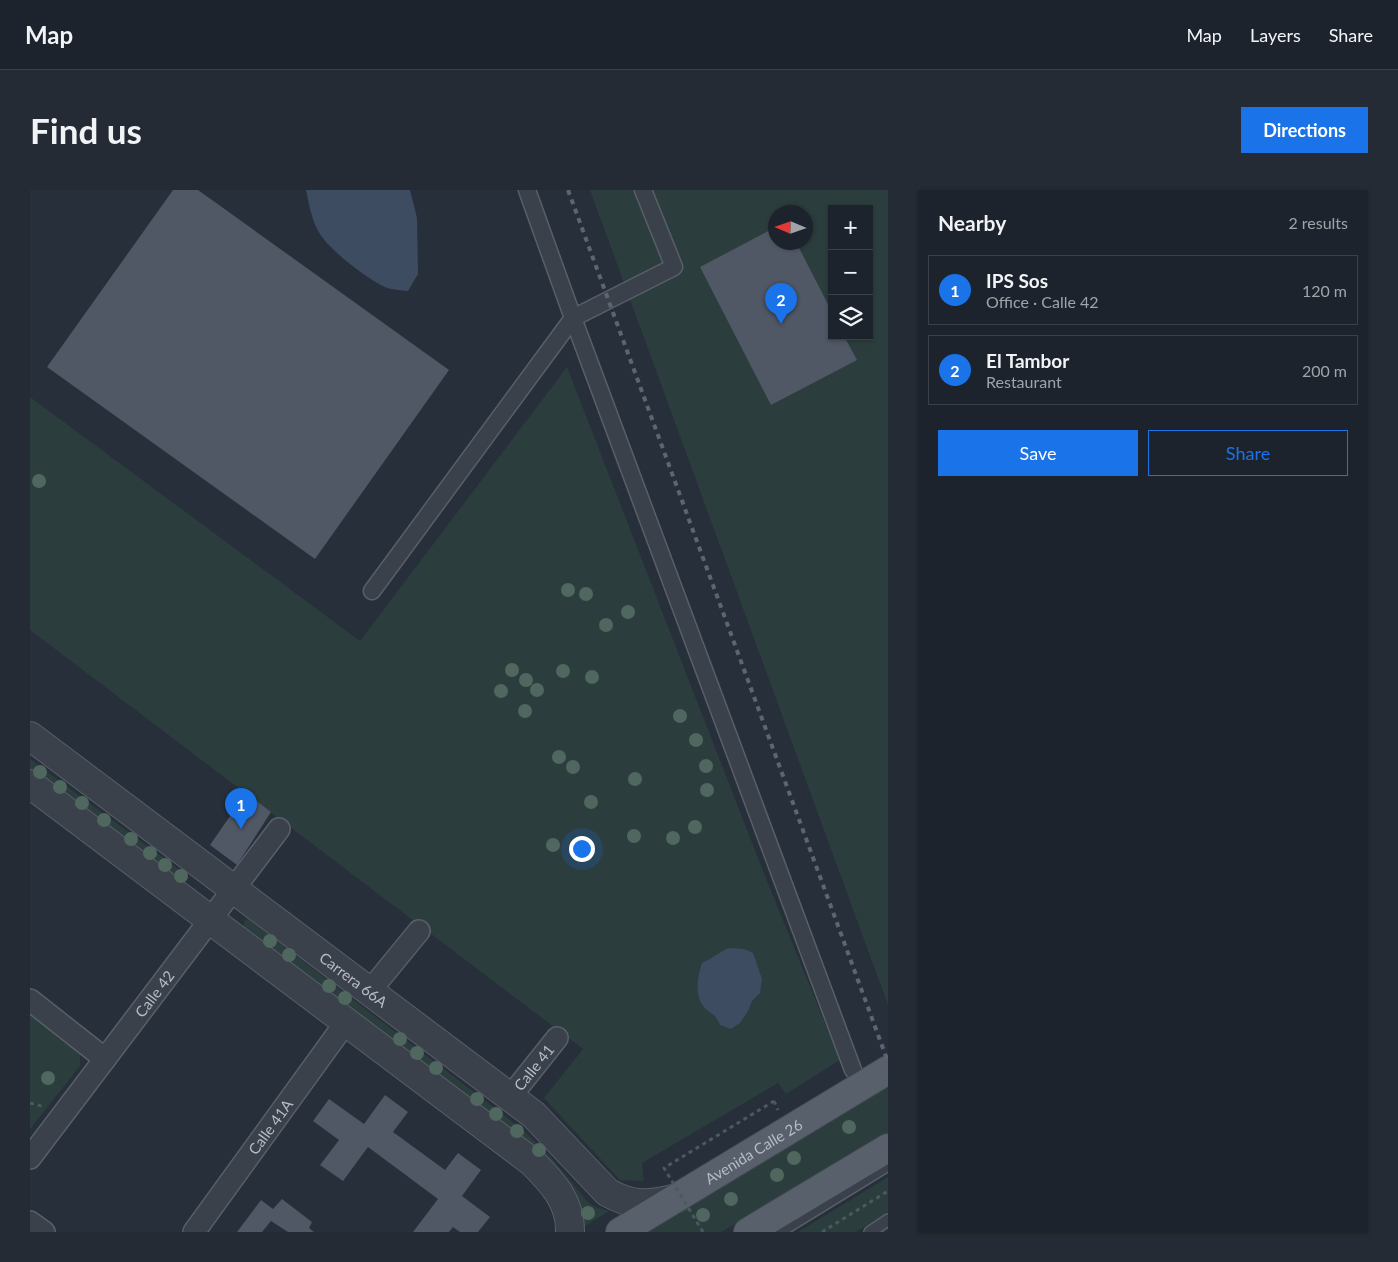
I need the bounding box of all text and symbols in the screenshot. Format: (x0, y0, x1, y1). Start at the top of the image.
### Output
text: Map (25, 20, 73, 49)
text: Map (1186, 24, 1222, 46)
text: Layers (1250, 24, 1301, 46)
text: Share (1329, 24, 1373, 46)
button: Directions (1241, 107, 1368, 153)
text: Find us (30, 109, 142, 151)
north arrow (768, 205, 813, 250)
map controls (828, 205, 873, 340)
button: + (828, 205, 873, 250)
text: Nearby (938, 210, 1006, 235)
text: 2 results (1288, 213, 1348, 232)
button: − (828, 250, 873, 295)
text: IPS Sos (986, 269, 1048, 292)
text: 1 (950, 281, 960, 300)
text: 120 m (1302, 281, 1347, 300)
pin: 2 (765, 283, 797, 324)
text: Office · Calle 42 (986, 292, 1099, 311)
button: layers (828, 295, 873, 340)
text: El Tambor (986, 349, 1069, 372)
text: 2 (950, 361, 960, 380)
text: 200 m (1302, 361, 1347, 380)
text: Restaurant (986, 372, 1062, 391)
button: Save (938, 430, 1138, 476)
button: Share (1148, 430, 1348, 476)
pin: 1 (225, 788, 257, 829)
your location (569, 836, 595, 862)
street label: Carrera 66A (316, 948, 392, 1011)
street label: Calle 42 (131, 967, 178, 1021)
street label: Calle 41 (510, 1041, 557, 1094)
street label: Calle 41A (244, 1095, 297, 1158)
street label: Avenida Calle 26 (702, 1115, 806, 1188)

